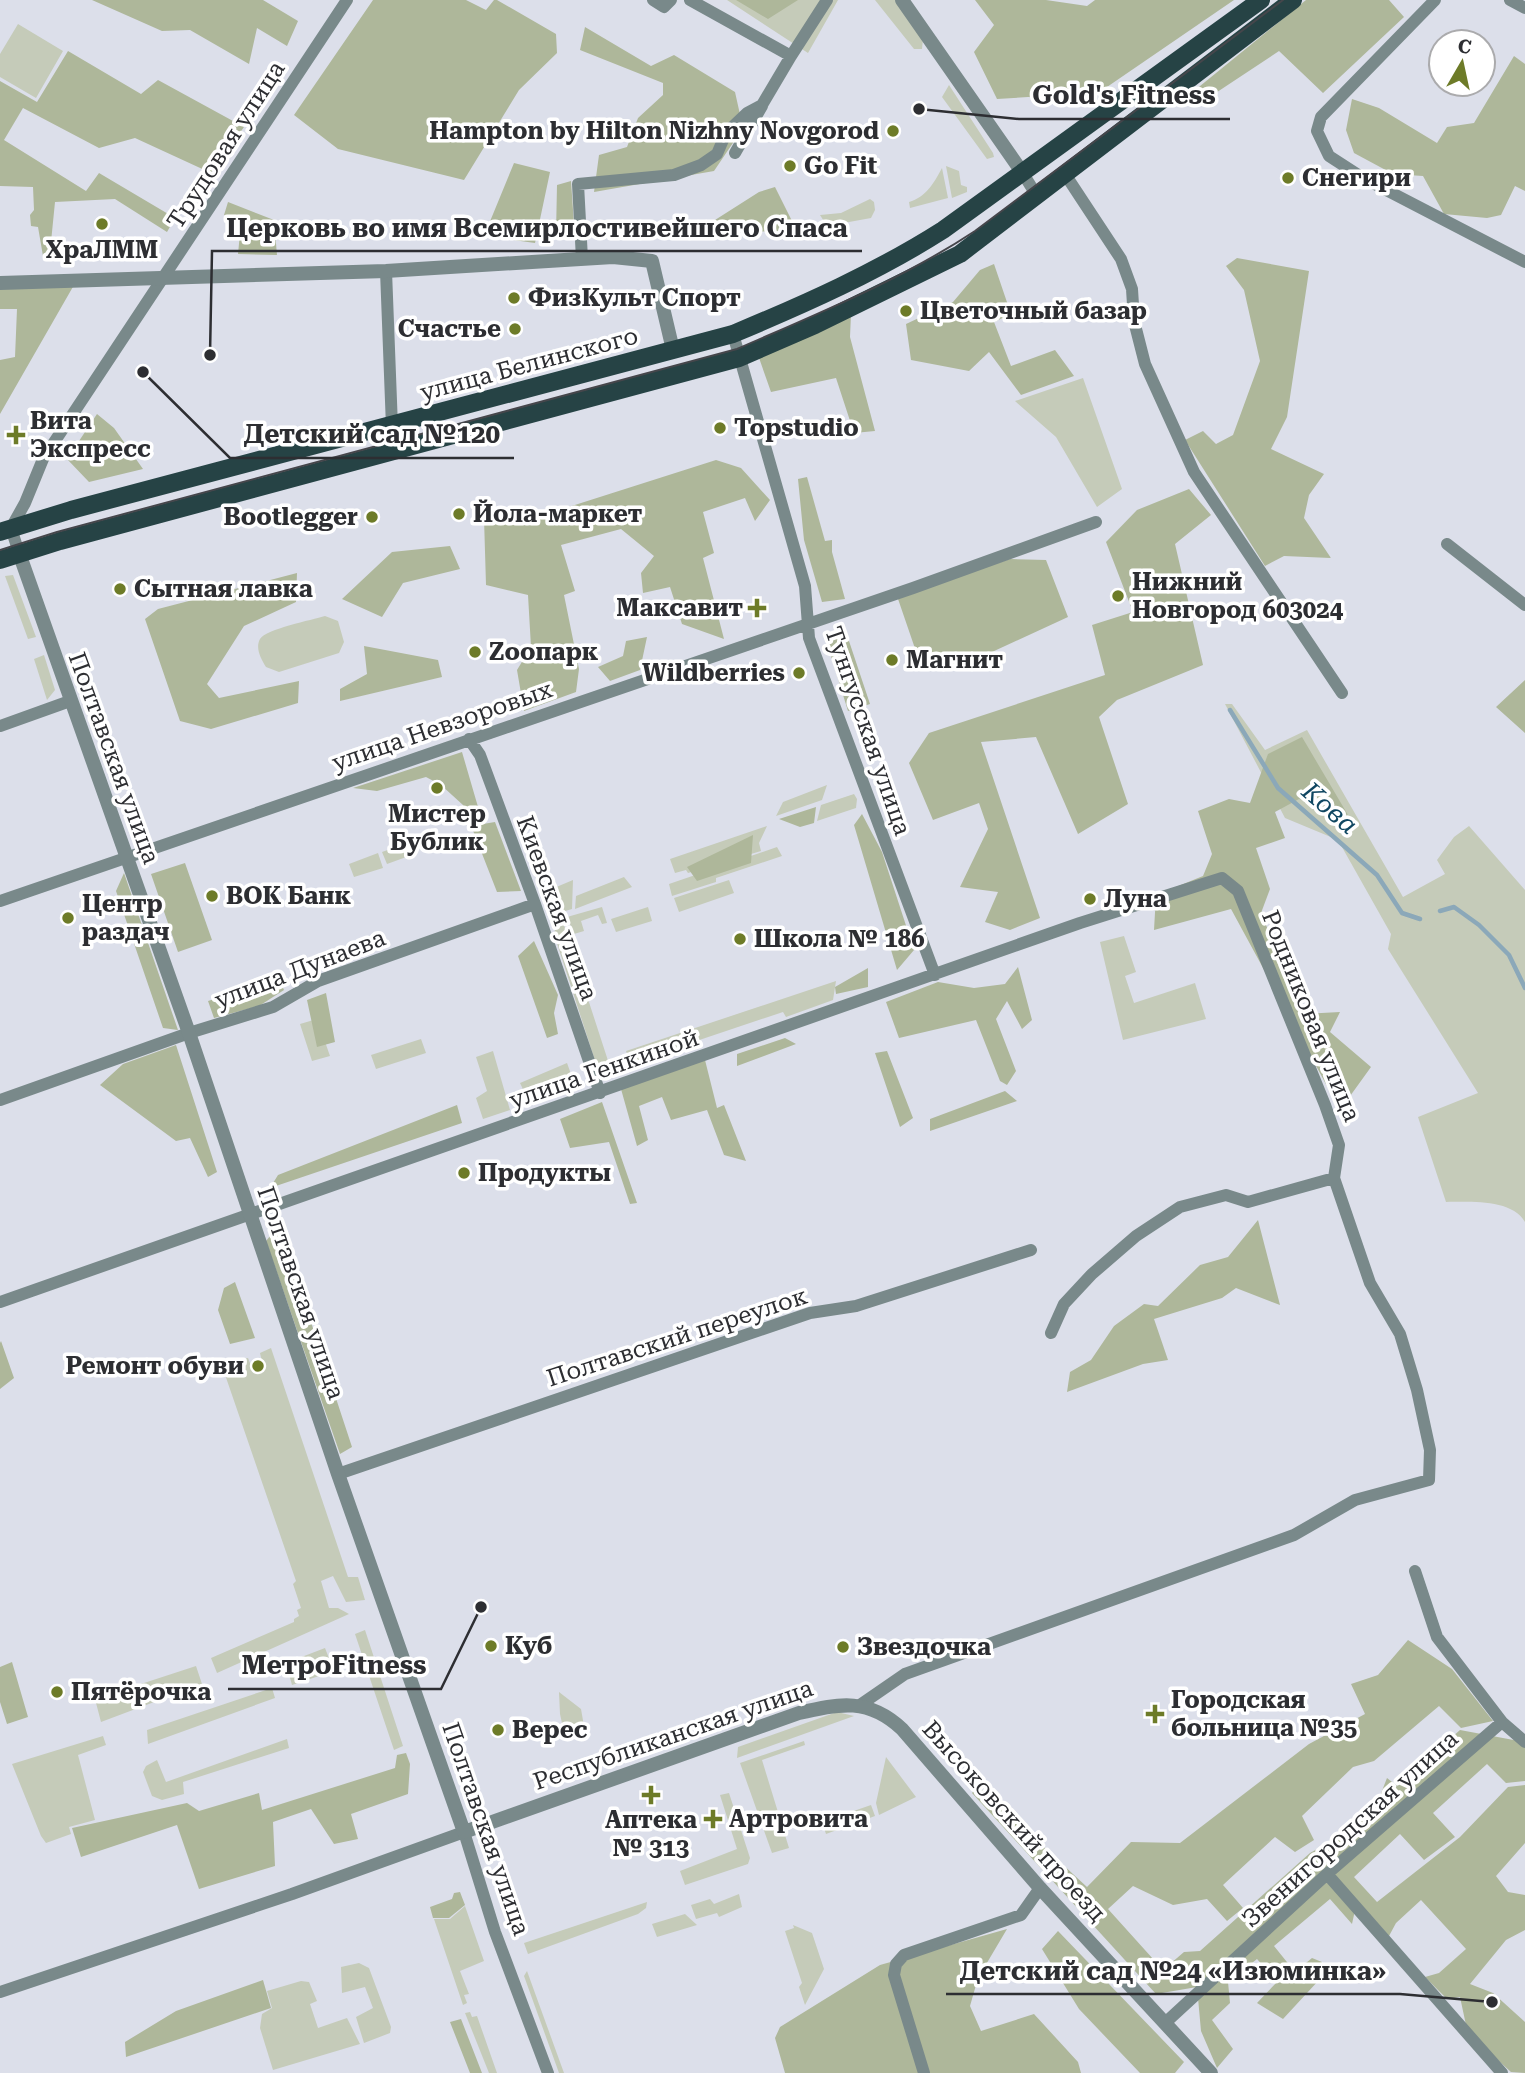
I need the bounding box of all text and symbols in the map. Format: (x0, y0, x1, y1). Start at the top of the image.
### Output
north arrow (1427, 28, 1497, 98)
text: С (1456, 34, 1473, 59)
street label: Трудовая улица (161, 56, 291, 234)
callout: Gold's Fitness (1019, 72, 1230, 119)
text: Gold's Fitness (1032, 80, 1216, 110)
place label: Hampton by Hilton Nizhny Novgorod (429, 117, 879, 145)
marker: Hampton by Hilton Nizhny Novgorod (885, 123, 901, 139)
place label: Go Fit (804, 152, 877, 180)
marker: Go Fit (782, 158, 798, 174)
place label: Снегири (1302, 164, 1411, 192)
marker: Снегири (1280, 170, 1296, 186)
callout: Церковь во имя Всемирлостивейшего Спаса (212, 204, 862, 251)
text: Церковь во имя Всемирлостивейшего Спаса (226, 213, 848, 243)
marker: ХраЛММ (94, 216, 110, 232)
place label: ХраЛММ (46, 236, 158, 264)
place label: ФизКульт Спорт (528, 284, 741, 312)
marker: ФизКульт Спорт (506, 290, 522, 306)
place label: Цветочный базар (920, 297, 1147, 325)
marker: Цветочный базар (898, 303, 914, 319)
place label: Счастье (398, 315, 501, 343)
street label: улица Белинского (417, 321, 641, 407)
marker: Счастье (507, 321, 523, 337)
place label: Вита Экспресс (30, 407, 151, 463)
callout: Детский сад №120 (230, 411, 514, 458)
place label: Topstudio (734, 414, 859, 442)
text: Детский сад №120 (244, 419, 500, 449)
marker: Topstudio (712, 420, 728, 436)
marker: Вита Экспресс (8, 427, 24, 443)
place label: Йола-маркет (473, 499, 642, 528)
place label: Bootlegger (223, 503, 358, 531)
marker: Йола-маркет (451, 506, 467, 522)
marker: Bootlegger (364, 509, 380, 525)
place label: Нижний Новгород 603024 (1132, 568, 1344, 624)
place label: Сытная лавка (134, 575, 313, 603)
marker: Сытная лавка (112, 581, 128, 597)
marker: Нижний Новгород 603024 (1110, 588, 1126, 604)
place label: Максавит (616, 594, 743, 622)
marker: Максавит (749, 600, 765, 616)
street label: Тунгусская улица (819, 623, 917, 839)
place label: Zooпарк (489, 638, 599, 666)
marker: Zooпарк (467, 644, 483, 660)
place label: Магнит (906, 646, 1003, 674)
street label: Полтавская улица (63, 648, 165, 868)
marker: Магнит (884, 652, 900, 668)
place label: Wildberries (642, 659, 785, 687)
marker: Wildberries (791, 665, 807, 681)
street label: улица Невзоровых (328, 675, 556, 777)
water label: Кова (1296, 775, 1364, 840)
marker: Мистер Бублик (429, 780, 445, 796)
place label: Мистер Бублик (388, 800, 486, 856)
street label: Киевская улица (511, 812, 603, 1004)
place label: ВОК Банк (226, 882, 352, 910)
place label: Луна (1104, 885, 1167, 913)
marker: ВОК Банк (204, 888, 220, 904)
place label: Центр раздач (82, 890, 170, 946)
marker: Луна (1082, 891, 1098, 907)
street label: Родниковая улица (1256, 906, 1366, 1126)
marker: Центр раздач (60, 910, 76, 926)
street label: улица Дунаева (211, 924, 389, 1014)
place label: Школа № 186 (754, 925, 925, 953)
marker: Школа № 186 (732, 931, 748, 947)
street label: улица Генкиной (506, 1023, 702, 1115)
place label: Продукты (478, 1159, 611, 1187)
marker: Продукты (456, 1165, 472, 1181)
street label: Полтавская улица (251, 1183, 351, 1403)
street label: Полтавский переулок (543, 1282, 811, 1392)
place label: Ремонт обуви (66, 1352, 244, 1380)
marker: Ремонт обуви (250, 1358, 266, 1374)
place label: Куб (505, 1632, 552, 1660)
place label: Звездочка (857, 1633, 991, 1661)
marker: Куб (483, 1638, 499, 1654)
marker: Звездочка (835, 1639, 851, 1655)
callout: МетроFitness (228, 1642, 441, 1689)
text: МетроFitness (242, 1650, 426, 1680)
street label: Республиканская улица (530, 1674, 816, 1796)
place label: Пятёрочка (71, 1678, 211, 1706)
marker: Пятёрочка (49, 1684, 65, 1700)
place label: Городская больница №35 (1171, 1686, 1357, 1742)
marker: Городская больница №35 (1145, 1704, 1165, 1724)
street label: Высоковский проезд (917, 1715, 1111, 1927)
place label: Верес (512, 1716, 588, 1744)
street label: Полтавская улица (436, 1719, 536, 1939)
marker: Верес (490, 1722, 506, 1738)
street label: Звенигородская улица (1236, 1725, 1464, 1933)
marker: Аптека № 313 (643, 1787, 659, 1803)
place label: Артровита (729, 1805, 868, 1833)
place label: Аптека № 313 (605, 1806, 697, 1862)
marker: Артровита (703, 1809, 723, 1829)
callout: Детский сад №24 «Изюминка» (946, 1947, 1400, 1994)
text: Детский сад №24 «Изюминка» (960, 1956, 1386, 1986)

